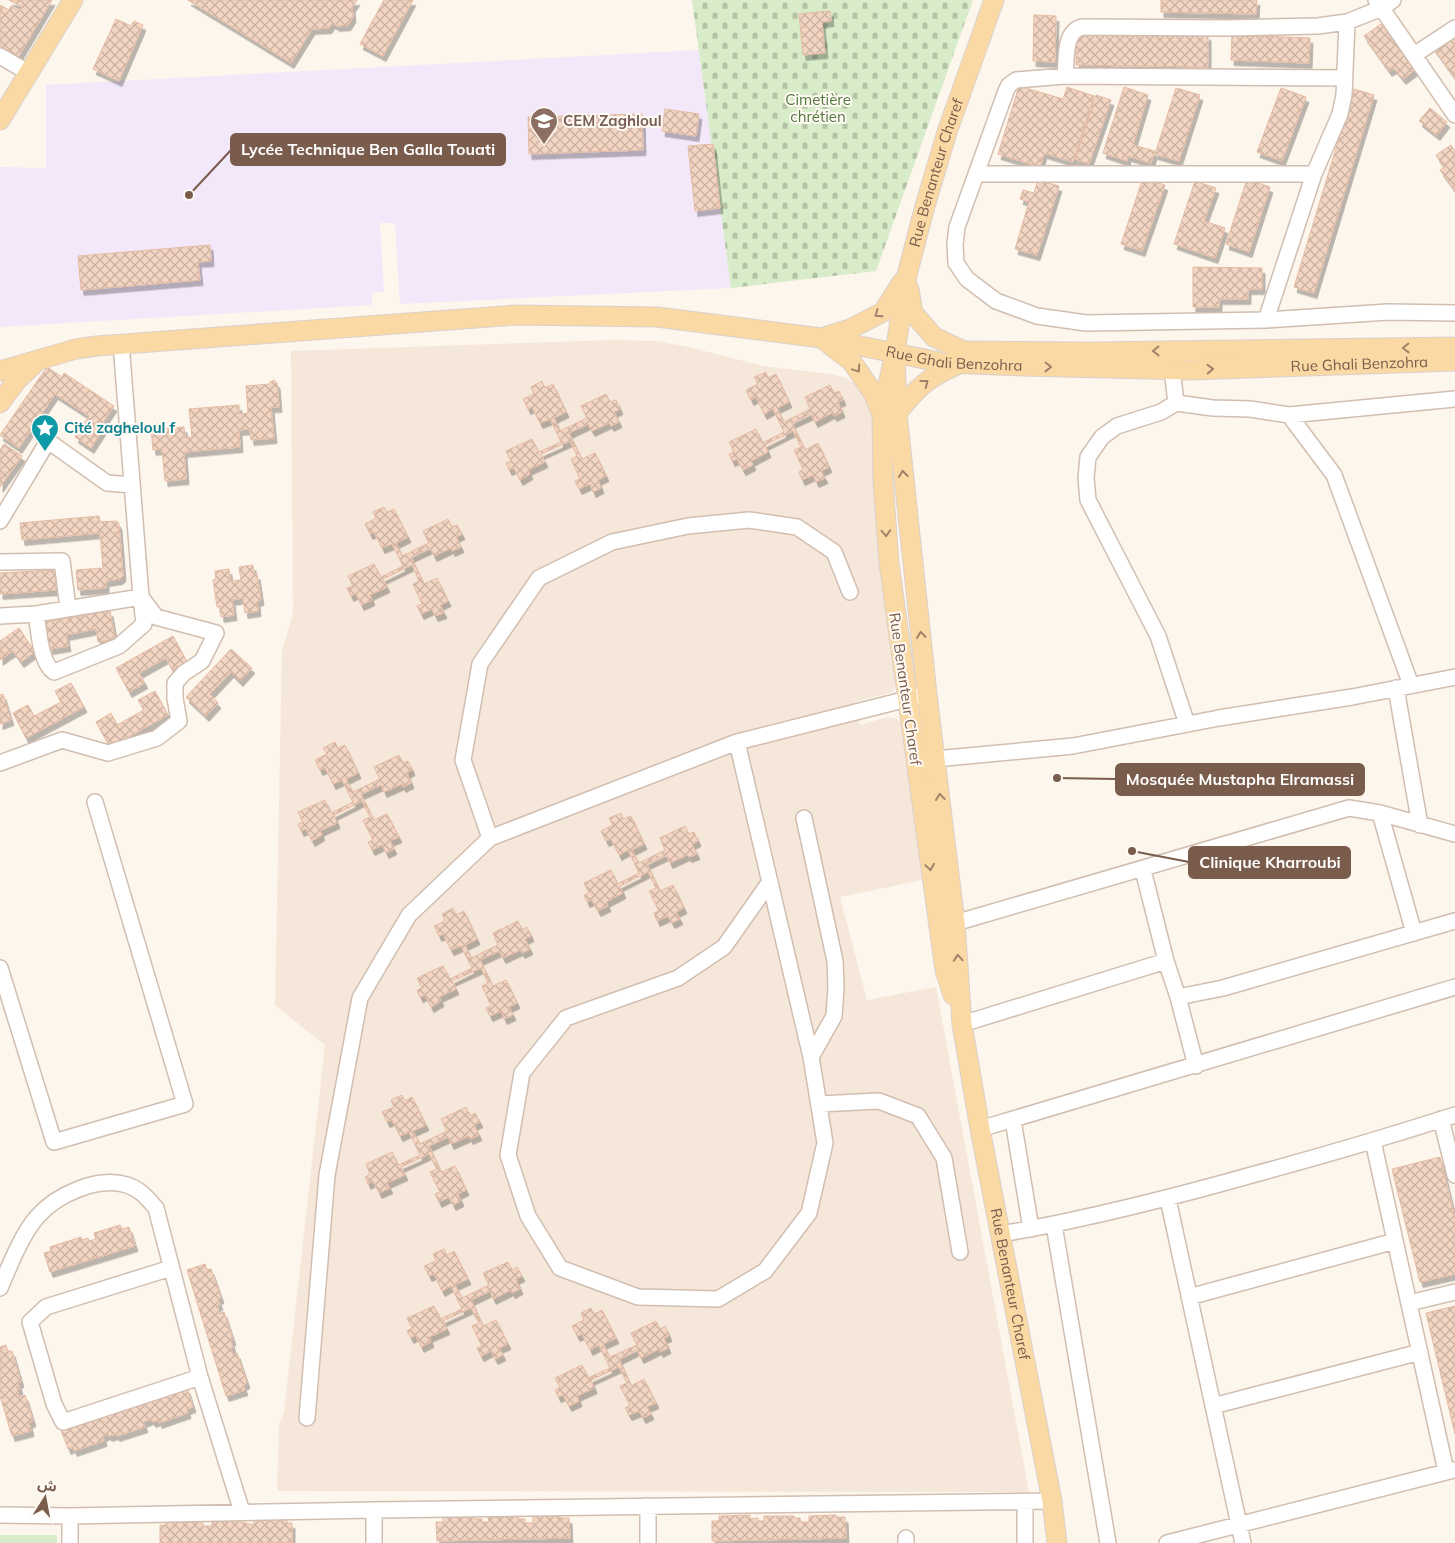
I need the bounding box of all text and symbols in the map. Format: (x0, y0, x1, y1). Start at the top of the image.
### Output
park label: Cimetière chrétien (785, 90, 851, 126)
street label: Rue Benanteur Charef (905, 95, 968, 249)
school or university icon: CEM Zaghloul (529, 106, 559, 145)
place label: CEM Zaghloul (563, 111, 662, 130)
callout: Lycée Technique Ben Galla Touati (231, 134, 505, 165)
text: Lycée Technique Ben Galla Touati (241, 139, 495, 159)
one-way arrow (874, 308, 884, 317)
street label: Rue Ghali Benzohra (884, 341, 1023, 375)
one-way arrow (1402, 343, 1410, 353)
one-way arrow (1152, 346, 1160, 356)
street label: Rue Ghali Benzohra (1290, 352, 1429, 376)
one-way arrow (1044, 362, 1052, 372)
one-way arrow (851, 364, 861, 373)
one-way arrow (1206, 364, 1214, 375)
one-way arrow (919, 380, 929, 389)
place icon: Cité zagheloul f (30, 413, 60, 452)
place label: Cité zagheloul f (64, 418, 176, 437)
one-way arrow (898, 469, 909, 477)
one-way arrow (881, 529, 892, 537)
street label: Rue Benanteur Charef (885, 611, 926, 767)
one-way arrow (916, 631, 927, 639)
callout: Mosquée Mustapha Elramassi (1116, 764, 1364, 795)
text: Mosquée Mustapha Elramassi (1126, 769, 1354, 789)
one-way arrow (935, 792, 945, 801)
callout: Clinique Kharroubi (1189, 847, 1350, 878)
text: Clinique Kharroubi (1199, 852, 1341, 872)
one-way arrow (924, 864, 935, 872)
one-way arrow (952, 954, 963, 962)
street label: Rue Benanteur Charef (987, 1206, 1035, 1362)
north arrow (20, 1473, 70, 1523)
text: ش (36, 1475, 59, 1496)

